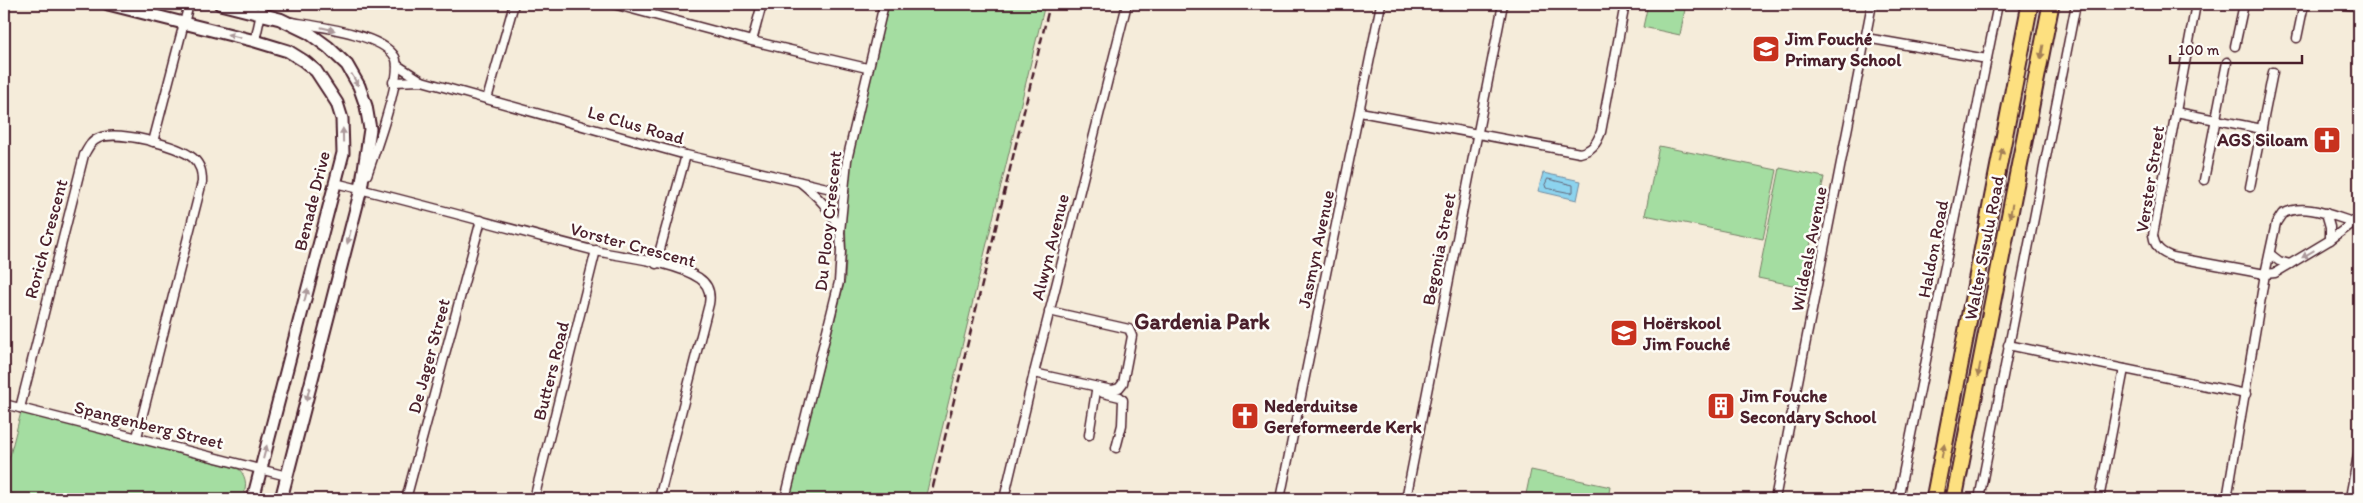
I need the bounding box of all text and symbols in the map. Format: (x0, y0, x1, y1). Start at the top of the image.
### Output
one-way arrow (320, 25, 335, 33)
place label: Jim Fouché Primary School (1784, 28, 1902, 71)
one-way arrow (226, 31, 241, 39)
scale bar (2170, 32, 2303, 64)
school or university icon: Jim Fouché Primary School (1751, 34, 1781, 64)
text: 100 m (2178, 41, 2220, 59)
one-way arrow (2038, 44, 2046, 59)
one-way arrow (351, 73, 359, 87)
street label: Le Clus Road (585, 101, 687, 149)
street label: Verster Street (2131, 124, 2169, 234)
church icon: AGS Siloam (2312, 125, 2342, 155)
one-way arrow (339, 127, 347, 143)
place label: AGS Siloam (2216, 129, 2308, 151)
one-way arrow (1997, 147, 2005, 162)
street label: Benade Drive (289, 149, 335, 253)
street label: Du Plooy Crescent (810, 149, 846, 292)
street label: Walter Sisulu Road (1959, 174, 2009, 322)
street label: Rorich Crescent (19, 177, 73, 301)
street label: Wildeals Avenue (1786, 185, 1832, 313)
street label: Jasmyn Avenue (1293, 188, 1339, 310)
street label: Begonia Street (1417, 191, 1461, 307)
street label: Alwyn Avenue (1026, 192, 1074, 302)
street label: Haldon Road (1913, 198, 1953, 300)
one-way arrow (2006, 203, 2014, 219)
street label: Vorster Crescent (568, 218, 699, 272)
one-way arrow (345, 229, 353, 244)
one-way arrow (2302, 249, 2315, 258)
one-way arrow (302, 287, 310, 302)
street label: De Jager Street (403, 296, 455, 416)
district label: Gardenia Park (1134, 308, 1270, 335)
place label: Hoërskool Jim Fouché (1642, 312, 1731, 355)
school or university icon: Hoërskool Jim Fouché (1609, 318, 1639, 348)
street label: Butters Road (528, 319, 574, 423)
one-way arrow (1975, 363, 1983, 379)
place label: Jim Fouche Secondary School (1739, 385, 1877, 428)
one-way arrow (304, 386, 312, 401)
building icon: Jim Fouche Secondary School (1706, 391, 1736, 421)
place label: Nederduitse Gereformeerde Kerk (1264, 395, 1422, 438)
street label: Spangenberg Street (72, 396, 226, 454)
church icon: Nederduitse Gereformeerde Kerk (1230, 401, 1260, 431)
one-way arrow (1939, 444, 1947, 459)
one-way arrow (262, 445, 270, 460)

